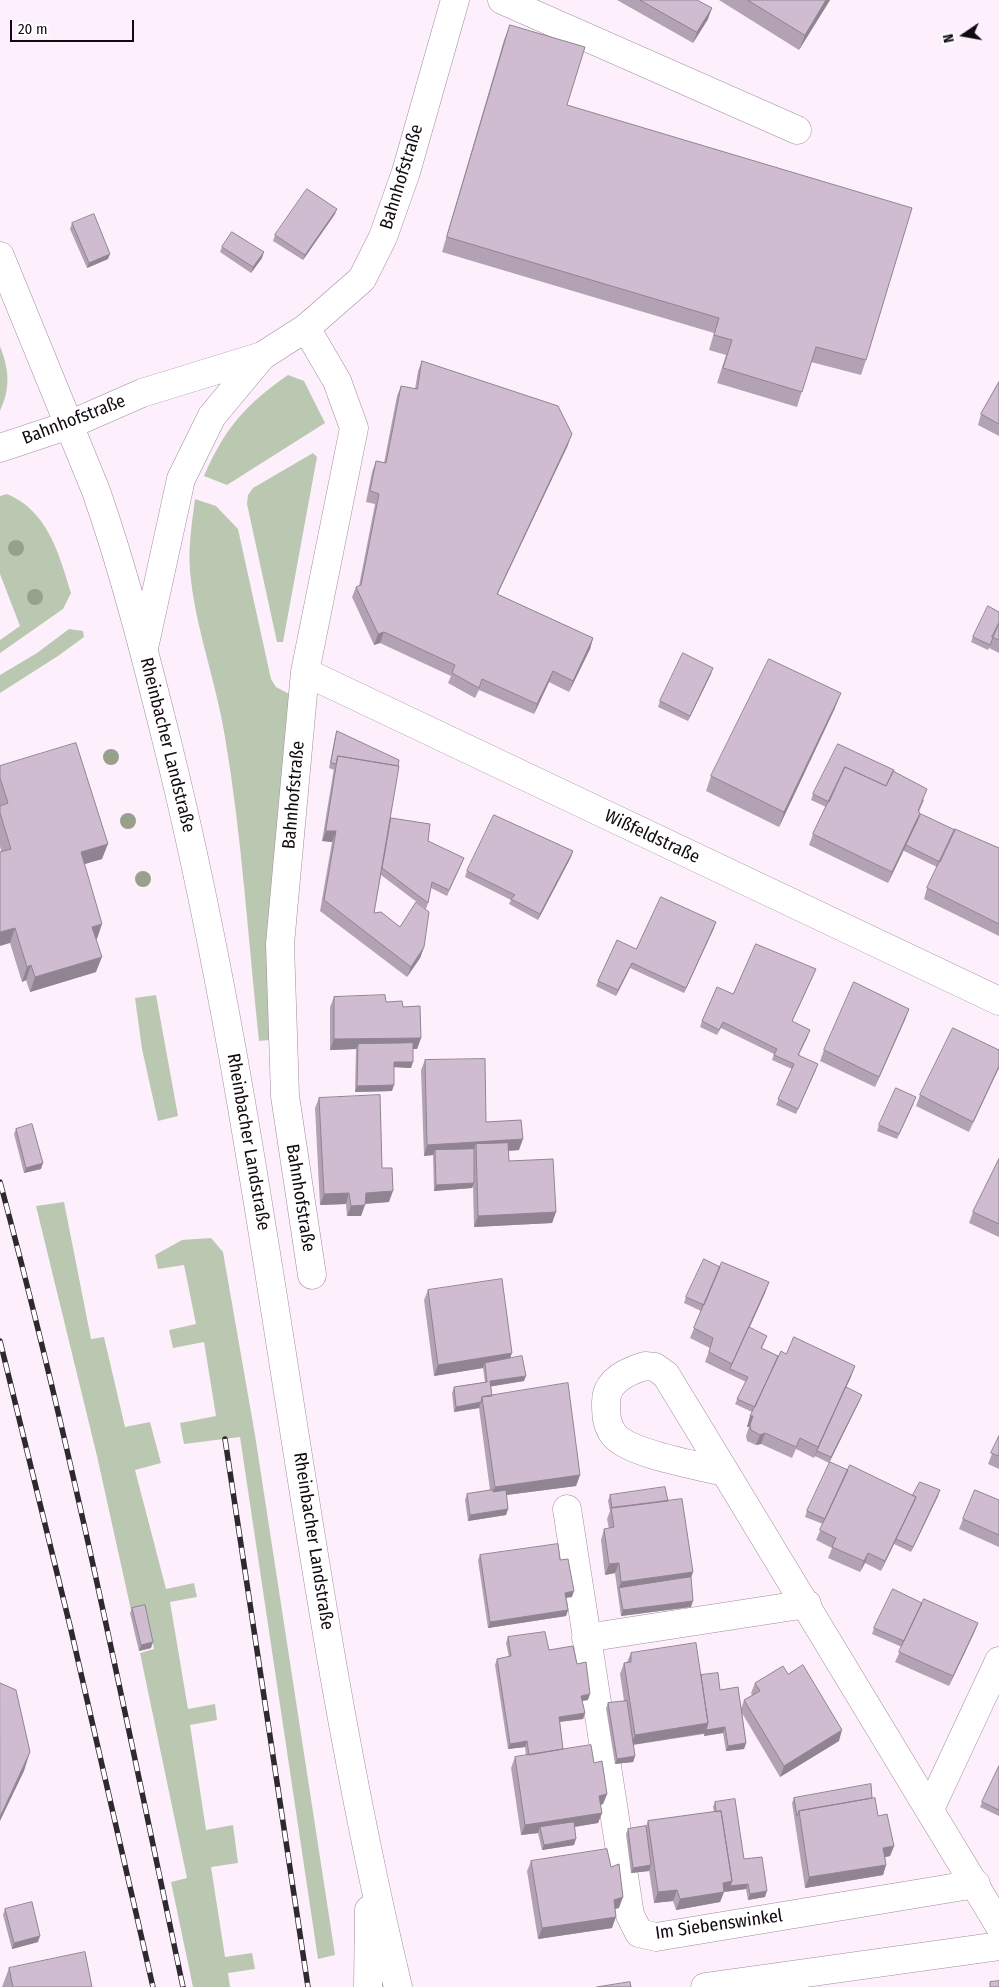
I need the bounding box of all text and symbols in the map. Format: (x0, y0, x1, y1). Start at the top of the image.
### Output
scale bar (12, 10, 136, 42)
north arrow (939, 10, 989, 60)
text: 20 m (18, 20, 48, 38)
text: N (940, 32, 958, 44)
street label: Bahnhofstraße (376, 122, 428, 232)
street label: Bahnhofstraße (19, 390, 129, 450)
street label: Rheinbacher Landstraße (135, 655, 199, 835)
street label: Bahnhofstraße (279, 740, 309, 850)
street label: Wißfeldstraße (601, 806, 703, 868)
street label: Rheinbacher Landstraße (222, 1052, 274, 1232)
street label: Bahnhofstraße (281, 1143, 319, 1253)
street label: Rheinbacher Landstraße (288, 1451, 338, 1631)
street label: Im Siebenswinkel (654, 1905, 784, 1945)

